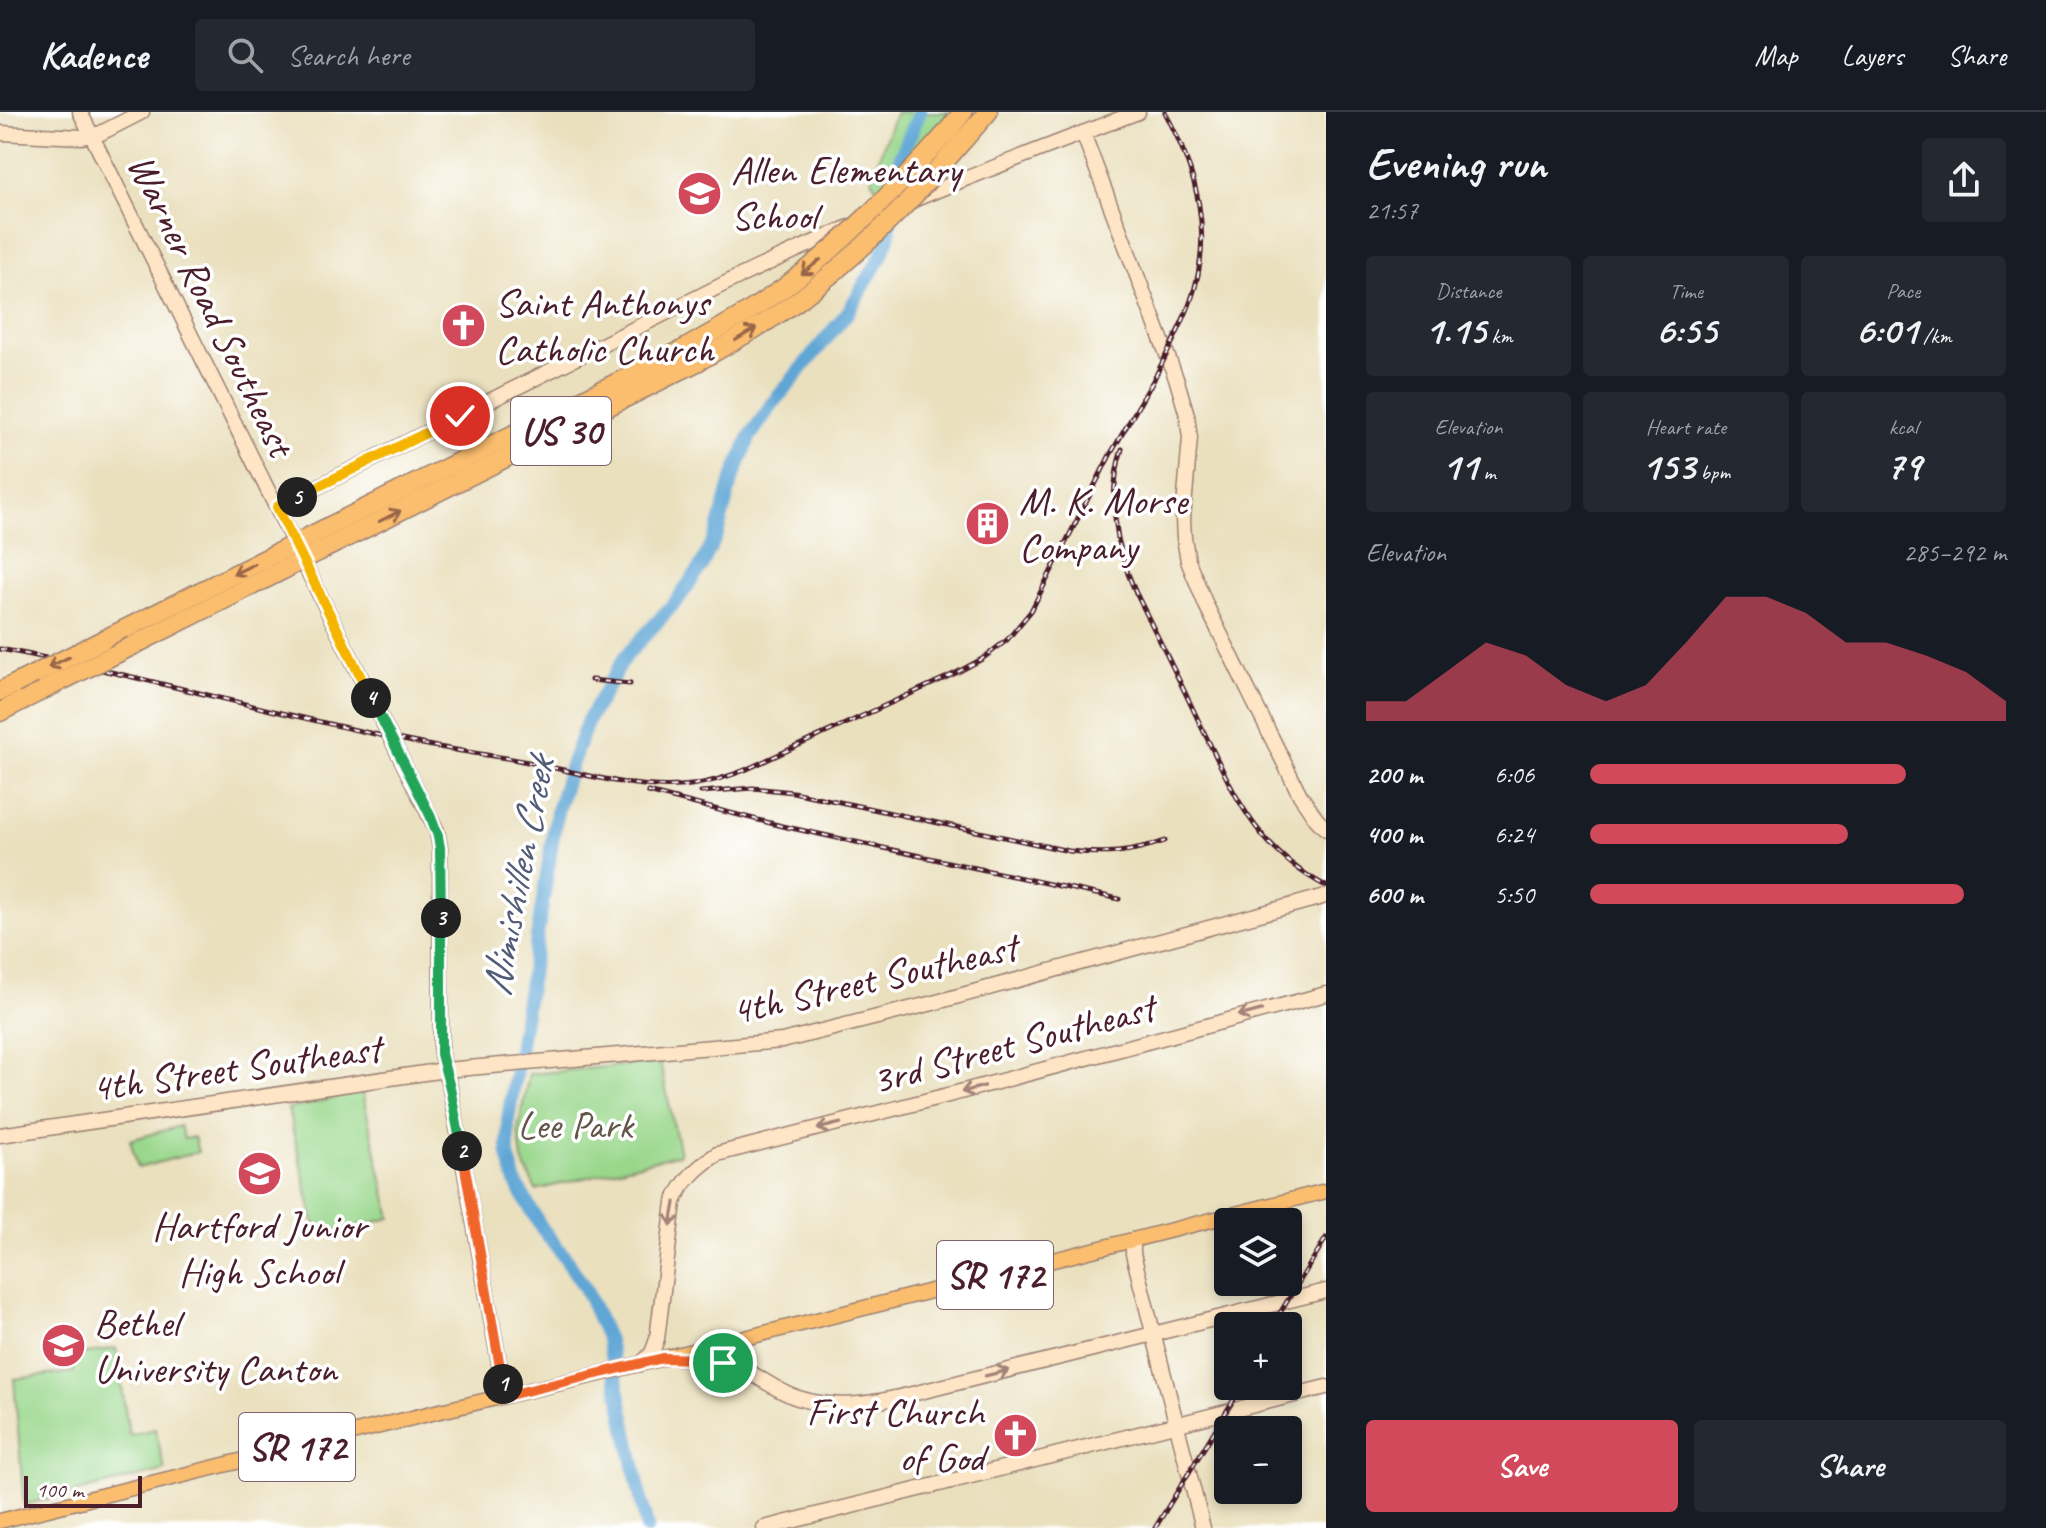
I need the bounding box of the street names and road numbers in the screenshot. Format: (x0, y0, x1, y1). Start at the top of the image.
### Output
street label: Warner Road Southeast (116, 146, 307, 467)
road number: US 30 (511, 397, 611, 465)
street label: 4th Street Southeast (726, 921, 1027, 1036)
street label: 3rd Street Southeast (866, 981, 1165, 1106)
street label: 4th Street Southeast (88, 1022, 390, 1113)
road number: SR 172 (937, 1241, 1053, 1309)
road number: SR 172 (239, 1413, 355, 1481)

